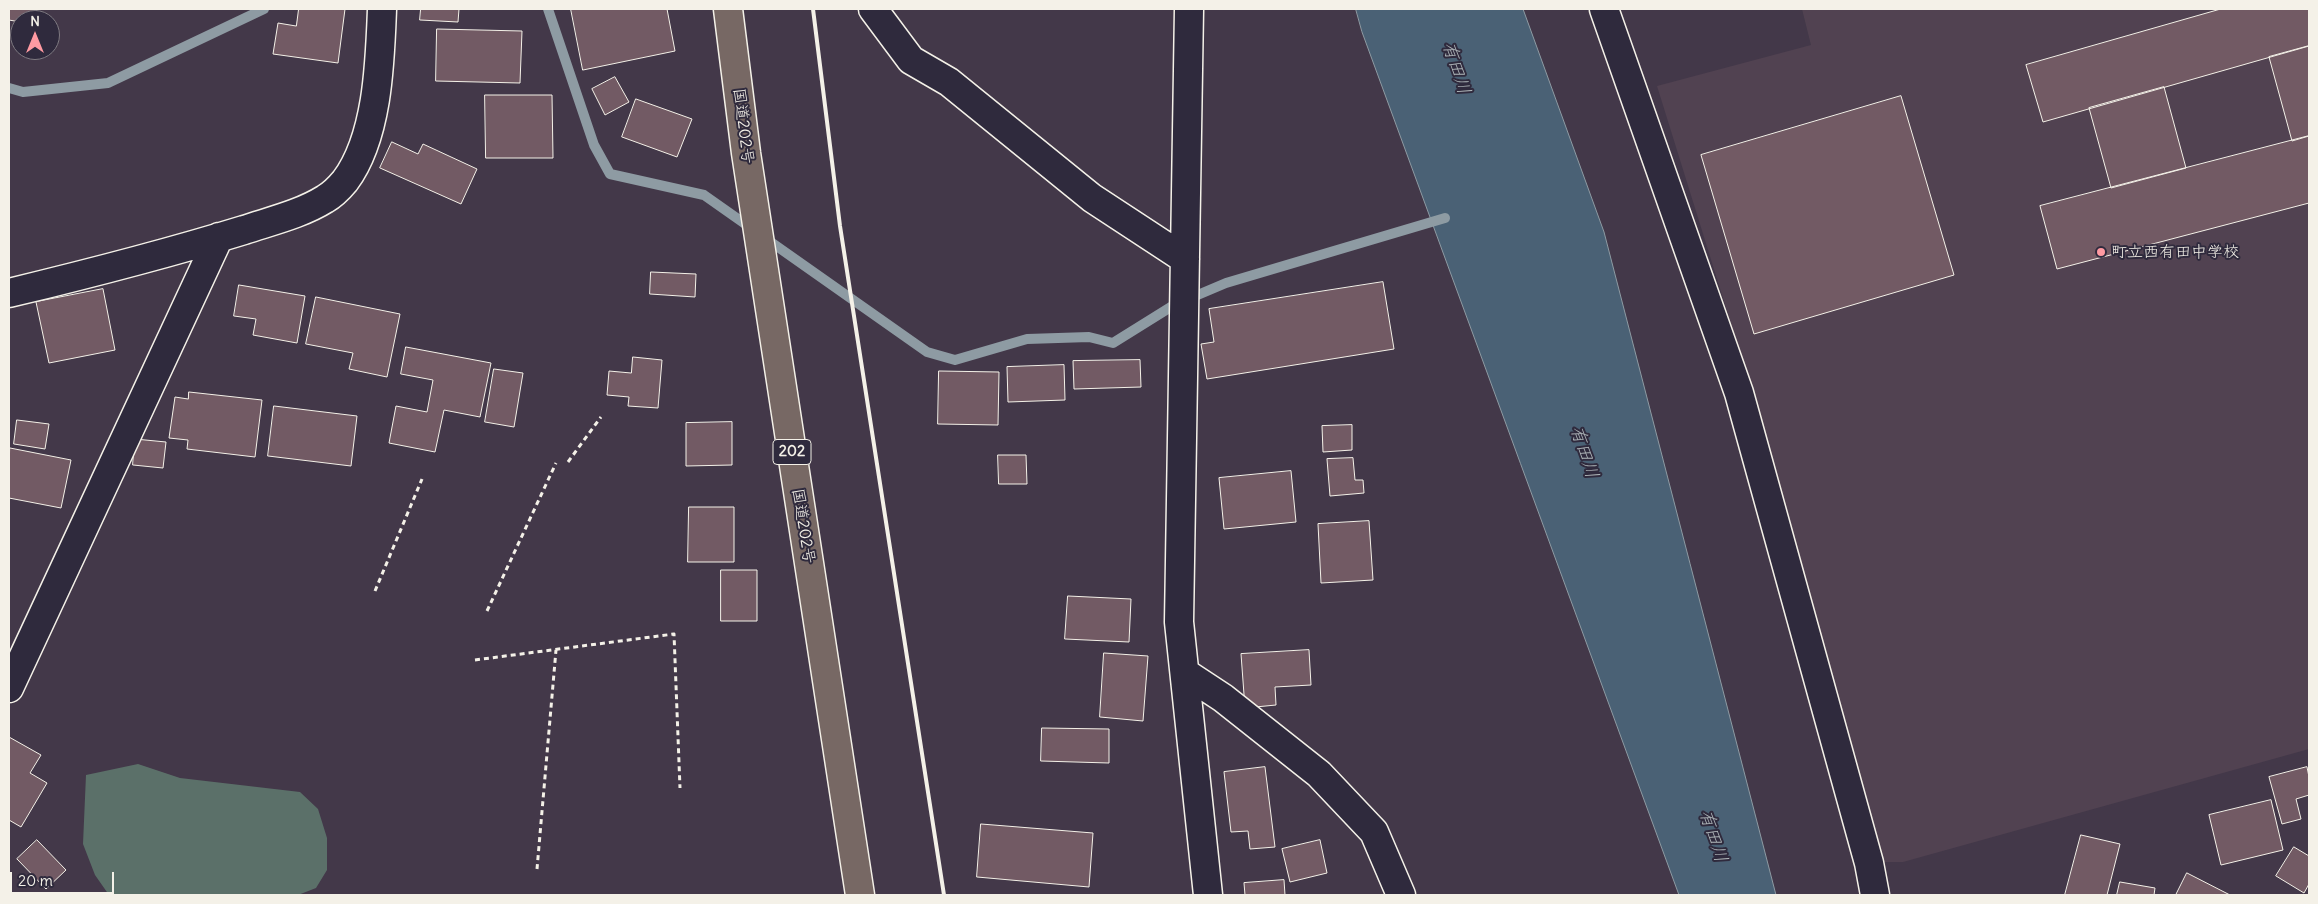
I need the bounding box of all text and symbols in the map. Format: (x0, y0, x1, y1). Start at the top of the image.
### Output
north arrow (10, 10, 60, 60)
text: N (30, 12, 40, 30)
water label: 有田川 (1437, 39, 1475, 97)
street label: 国道202号 (729, 87, 757, 165)
place label: 町立西有田中学校 (2111, 242, 2239, 262)
marker: 町立西有田中学校 (2095, 246, 2107, 258)
water label: 有田川 (1565, 423, 1603, 481)
road number: 202 (773, 440, 811, 464)
street label: 国道202号 (788, 487, 818, 565)
water label: 有田川 (1694, 807, 1732, 865)
scale bar (12, 862, 116, 894)
text: 20 m (18, 871, 53, 890)

